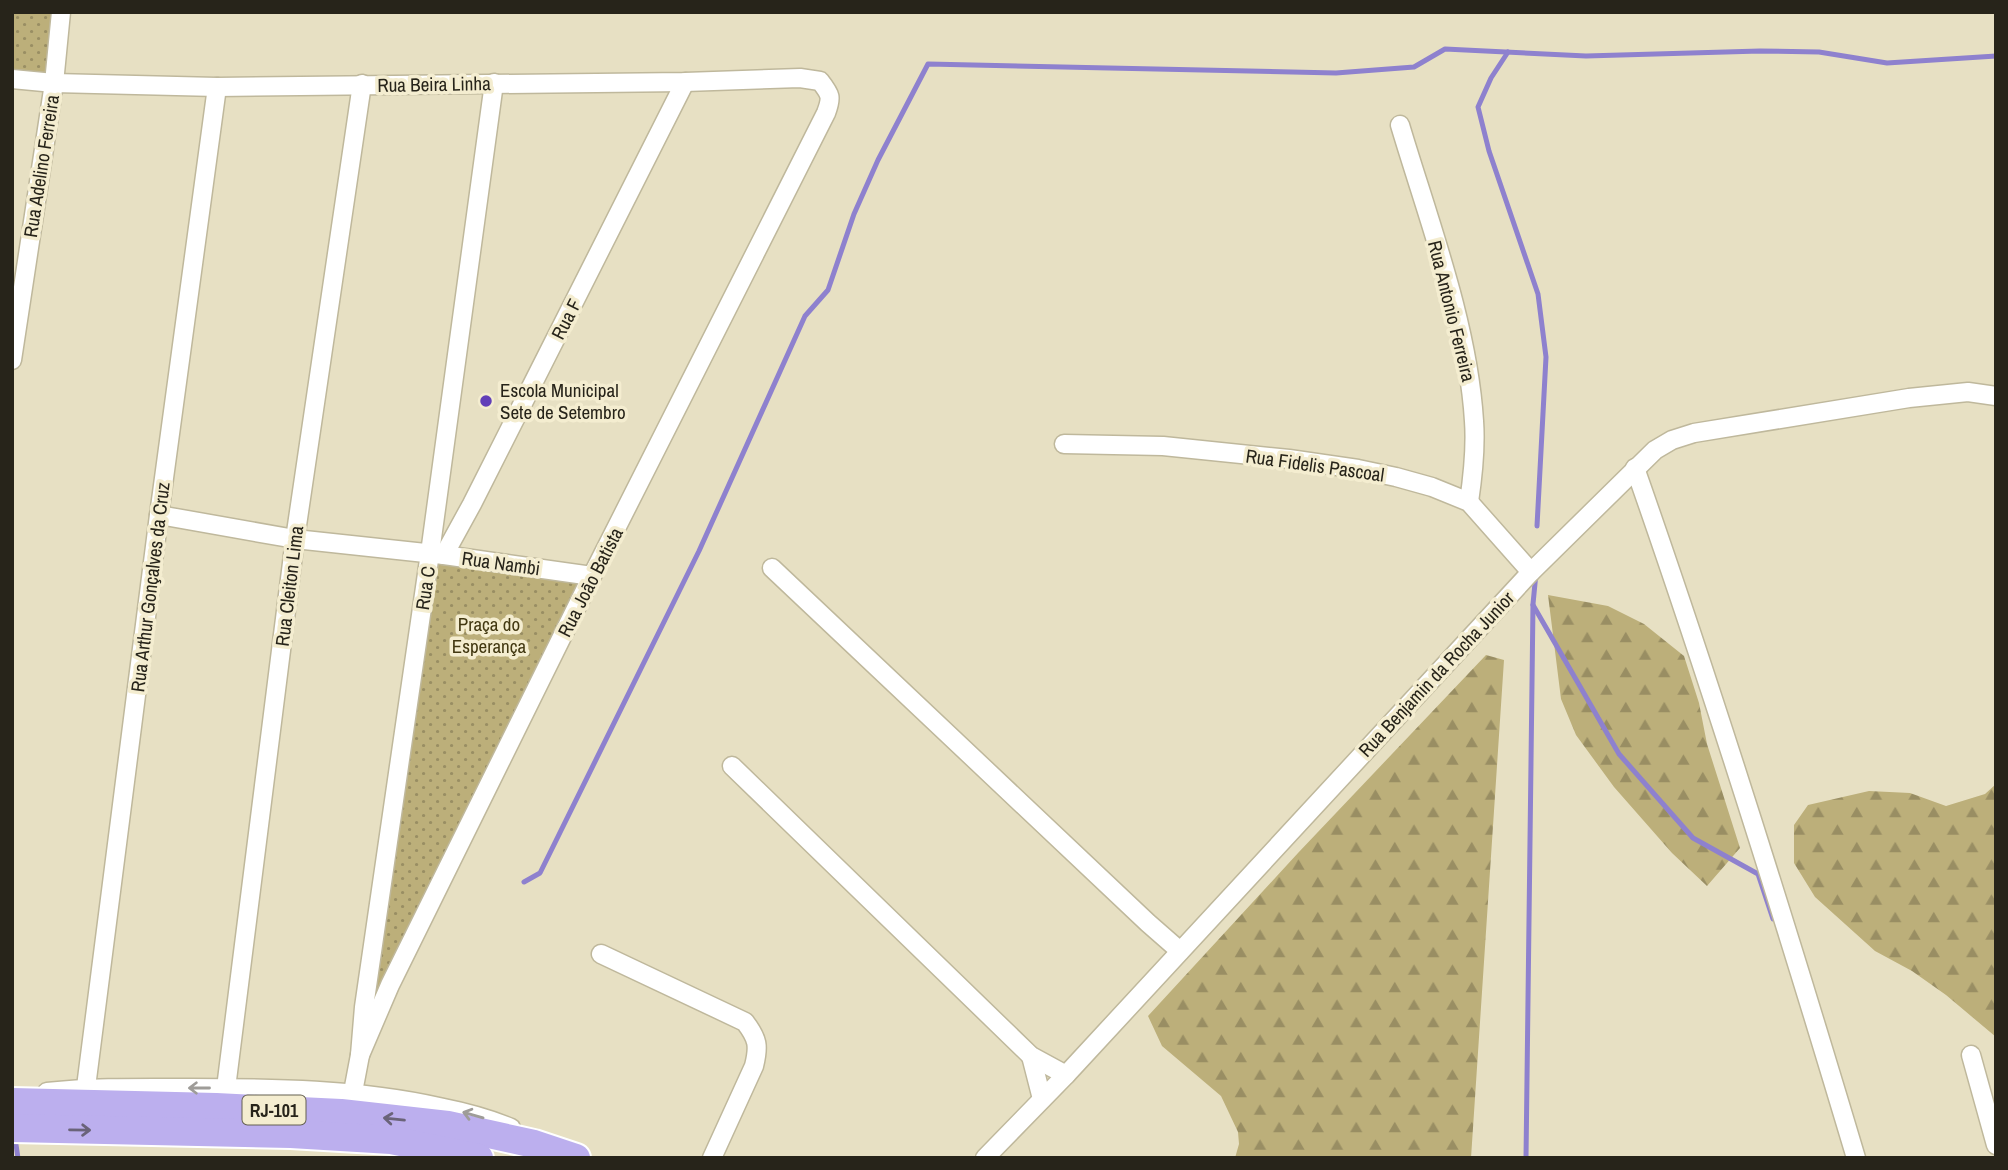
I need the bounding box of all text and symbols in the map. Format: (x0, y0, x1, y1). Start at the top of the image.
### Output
street label: Rua Beira Linha (377, 70, 491, 98)
street label: Rua Adelino Ferreira (17, 93, 65, 239)
street label: Rua Antonio Ferreira (1422, 238, 1482, 385)
street label: Rua F (545, 294, 587, 344)
place label: Escola Municipal Sete de Setembro (500, 377, 626, 425)
marker: Escola Municipal Sete de Setembro (478, 393, 494, 409)
street label: Rua Fidelis Pascoal (1244, 442, 1386, 488)
street label: Rua Arthur Gonçalves da Cruz (124, 480, 176, 693)
street label: Rua Joāo Batista (551, 523, 629, 641)
street label: Rua Cleiton Lima (269, 524, 309, 648)
street label: Rua Nambi (460, 545, 542, 581)
street label: Rua C (409, 564, 441, 612)
street label: Rua Benjamin da Rocha Junior (1352, 585, 1520, 762)
park label: Praça do Esperança (452, 611, 527, 659)
one-way arrow (187, 1081, 210, 1095)
road number: RJ-101 (243, 1096, 306, 1125)
one-way arrow (462, 1107, 484, 1120)
one-way arrow (383, 1112, 406, 1125)
one-way arrow (69, 1123, 92, 1136)

